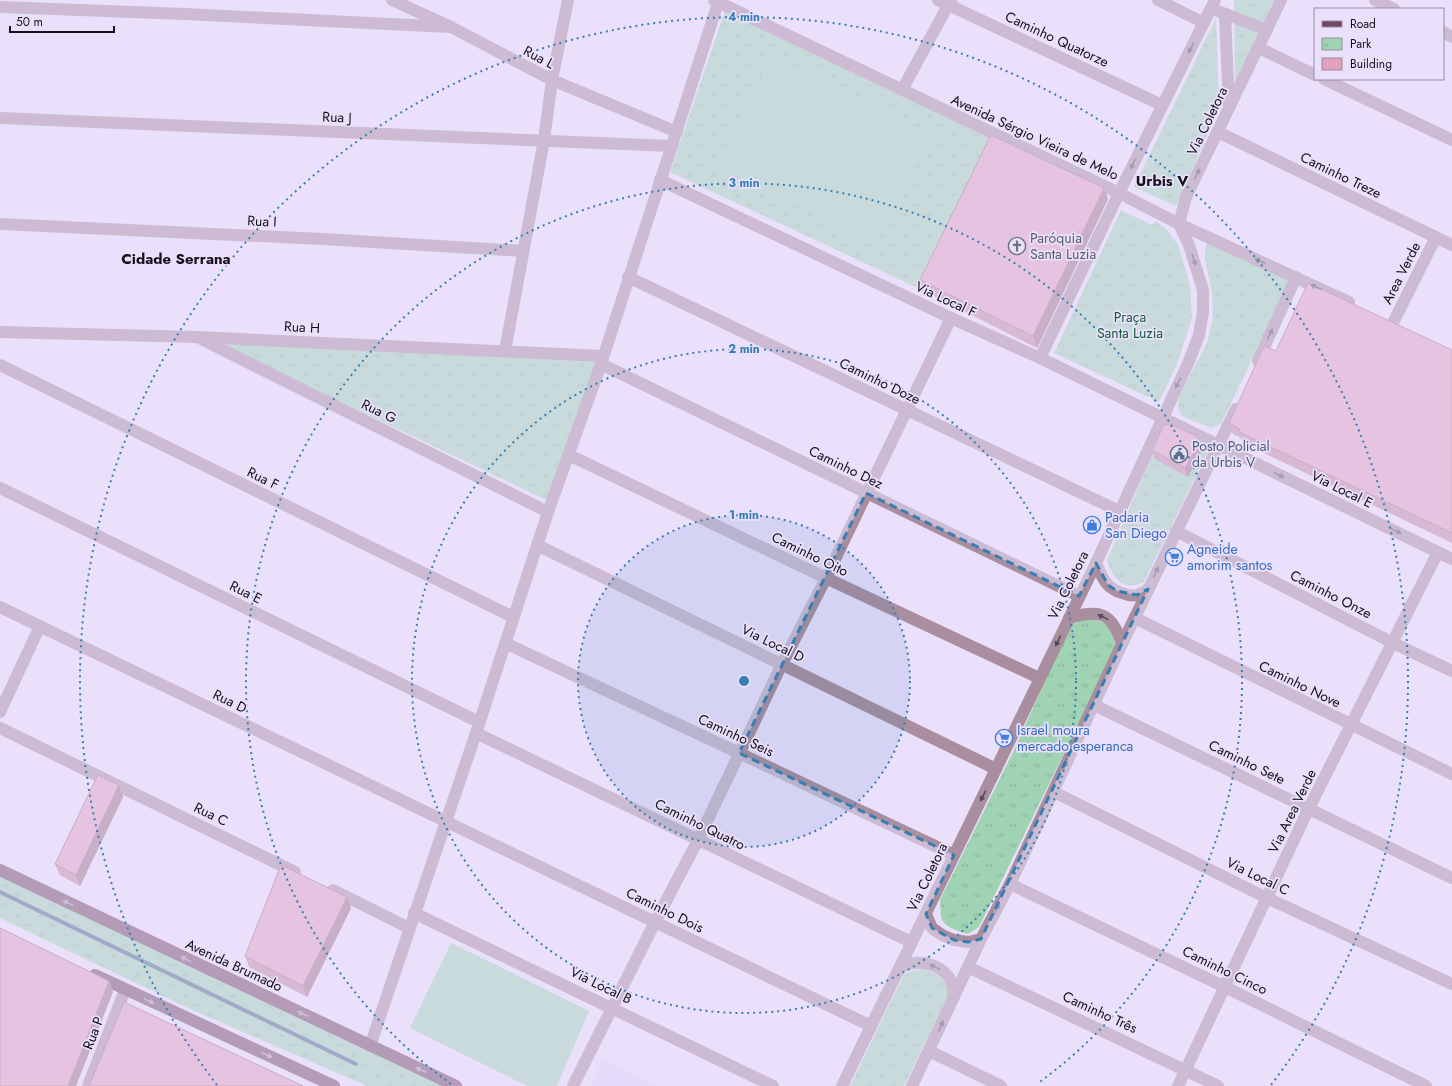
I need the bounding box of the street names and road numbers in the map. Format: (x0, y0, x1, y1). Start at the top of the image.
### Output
street label: Caminho Quatorze (1002, 6, 1112, 72)
street label: Rua L (520, 41, 559, 74)
street label: Via Coletora (1182, 83, 1232, 159)
street label: Avenida Sérgio Vieira de Melo (948, 89, 1122, 185)
street label: Rua J (322, 106, 352, 128)
street label: Caminho Treze (1297, 147, 1385, 203)
street label: Rua I (247, 210, 277, 232)
street label: Area Verde (1377, 238, 1425, 308)
street label: Via Local F (912, 276, 980, 322)
street label: Rua H (283, 316, 321, 338)
street label: Caminho Doze (836, 353, 924, 409)
street label: Rua G (358, 394, 400, 428)
street label: Caminho Dez (805, 440, 887, 494)
street label: Rua F (244, 462, 282, 494)
street label: Via Local E (1308, 465, 1376, 513)
street label: Caminho Oito (768, 527, 852, 581)
street label: Via Coletora (1043, 547, 1093, 623)
street label: Caminho Onze (1287, 565, 1375, 623)
street label: Rua E (226, 576, 266, 608)
street label: Via Local D (738, 619, 808, 667)
street label: Caminho Nove (1256, 656, 1344, 712)
street label: Rua D (210, 684, 250, 718)
street label: Caminho Seis (695, 709, 778, 761)
street label: Caminho Sete (1205, 735, 1289, 789)
street label: Via Area Verde (1263, 766, 1321, 856)
street label: Caminho Quatro (651, 793, 749, 855)
street label: Rua C (191, 797, 231, 831)
street label: Via Coletora (902, 839, 952, 915)
street label: Via Local C (1223, 852, 1293, 900)
street label: Caminho Dois (623, 883, 707, 938)
street label: Avenida Brumado (182, 934, 286, 996)
street label: Caminho Cinco (1179, 941, 1271, 999)
street label: Via Local B (567, 961, 635, 1009)
street label: Caminho Três (1059, 986, 1141, 1038)
street label: Rua P (78, 1013, 109, 1052)

